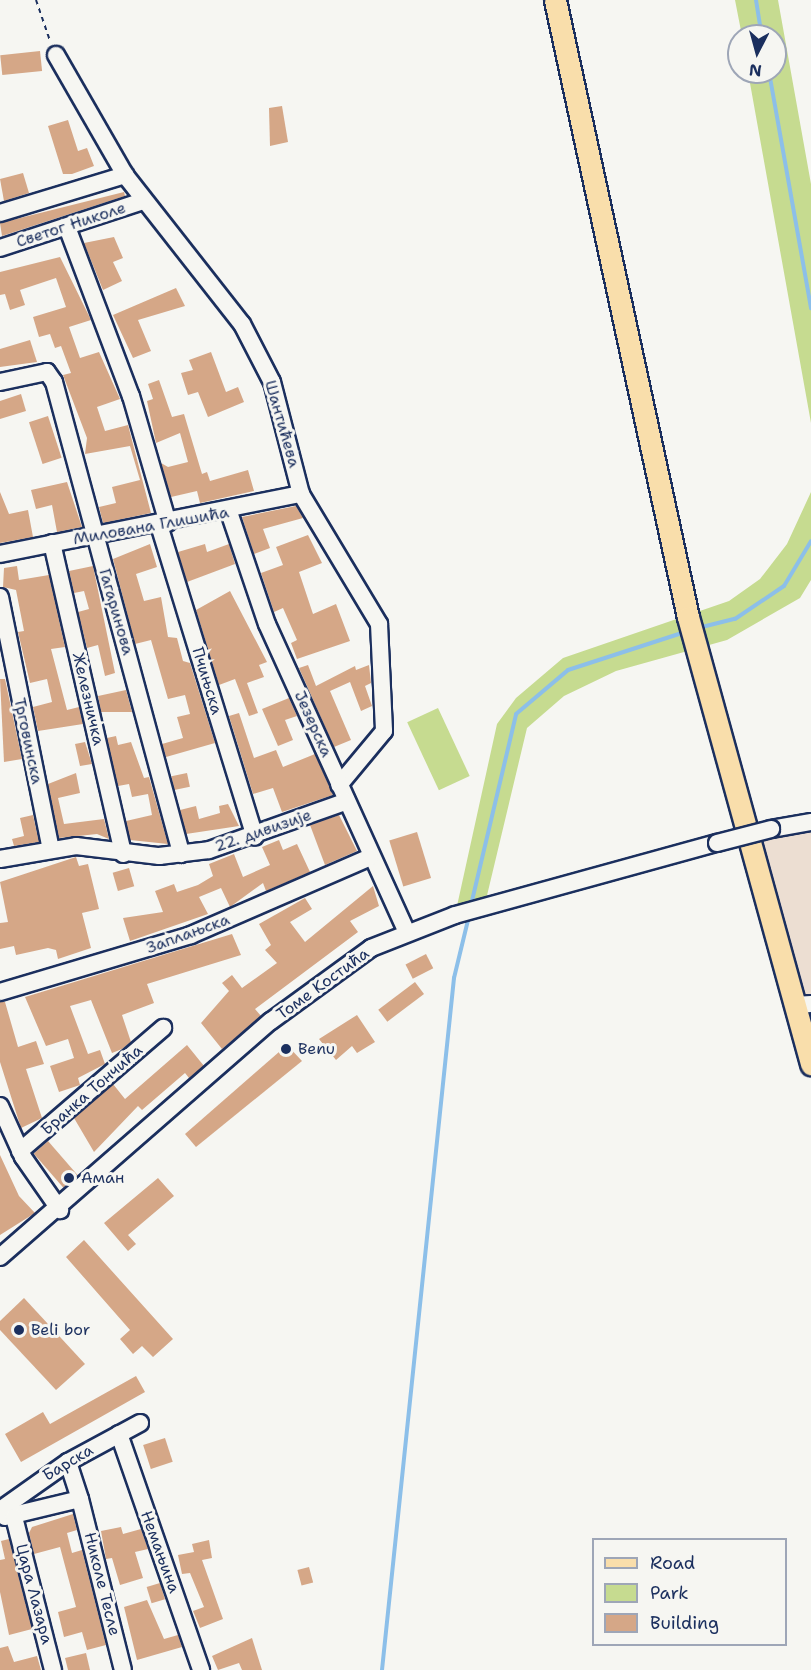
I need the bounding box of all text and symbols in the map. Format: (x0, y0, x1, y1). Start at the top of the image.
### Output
north arrow (727, 24, 787, 84)
text: N (748, 59, 763, 82)
street label: Светог Николе (14, 198, 128, 252)
street label: Шантићева (260, 378, 304, 470)
street label: Милована Глишића (72, 503, 230, 549)
street label: Гагаринова (94, 567, 138, 657)
street label: Пчињска (188, 645, 226, 717)
street label: Железничка (68, 651, 108, 747)
street label: Језерска (290, 688, 336, 760)
street label: Трговинска (9, 696, 47, 786)
street label: 22. дивизије (212, 805, 314, 857)
street label: Заплањска (144, 910, 232, 958)
street label: Томе Костића (273, 944, 373, 1024)
place label: Benu (298, 1039, 335, 1059)
street label: Бранка Тончића (37, 1041, 147, 1139)
marker: Benu (279, 1042, 293, 1056)
place label: Аман (81, 1168, 124, 1188)
marker: Аман (62, 1171, 76, 1185)
place label: Beli bor (31, 1320, 90, 1340)
marker: Beli bor (12, 1323, 26, 1337)
street label: Барска (39, 1441, 97, 1485)
street label: Немањина (136, 1508, 184, 1596)
street label: Николе Тесле (80, 1530, 124, 1638)
legend (592, 1538, 787, 1646)
street label: Цара Лазара (11, 1542, 57, 1646)
text: Road (650, 1551, 695, 1575)
text: Park (650, 1581, 689, 1605)
text: Building (650, 1611, 719, 1635)

